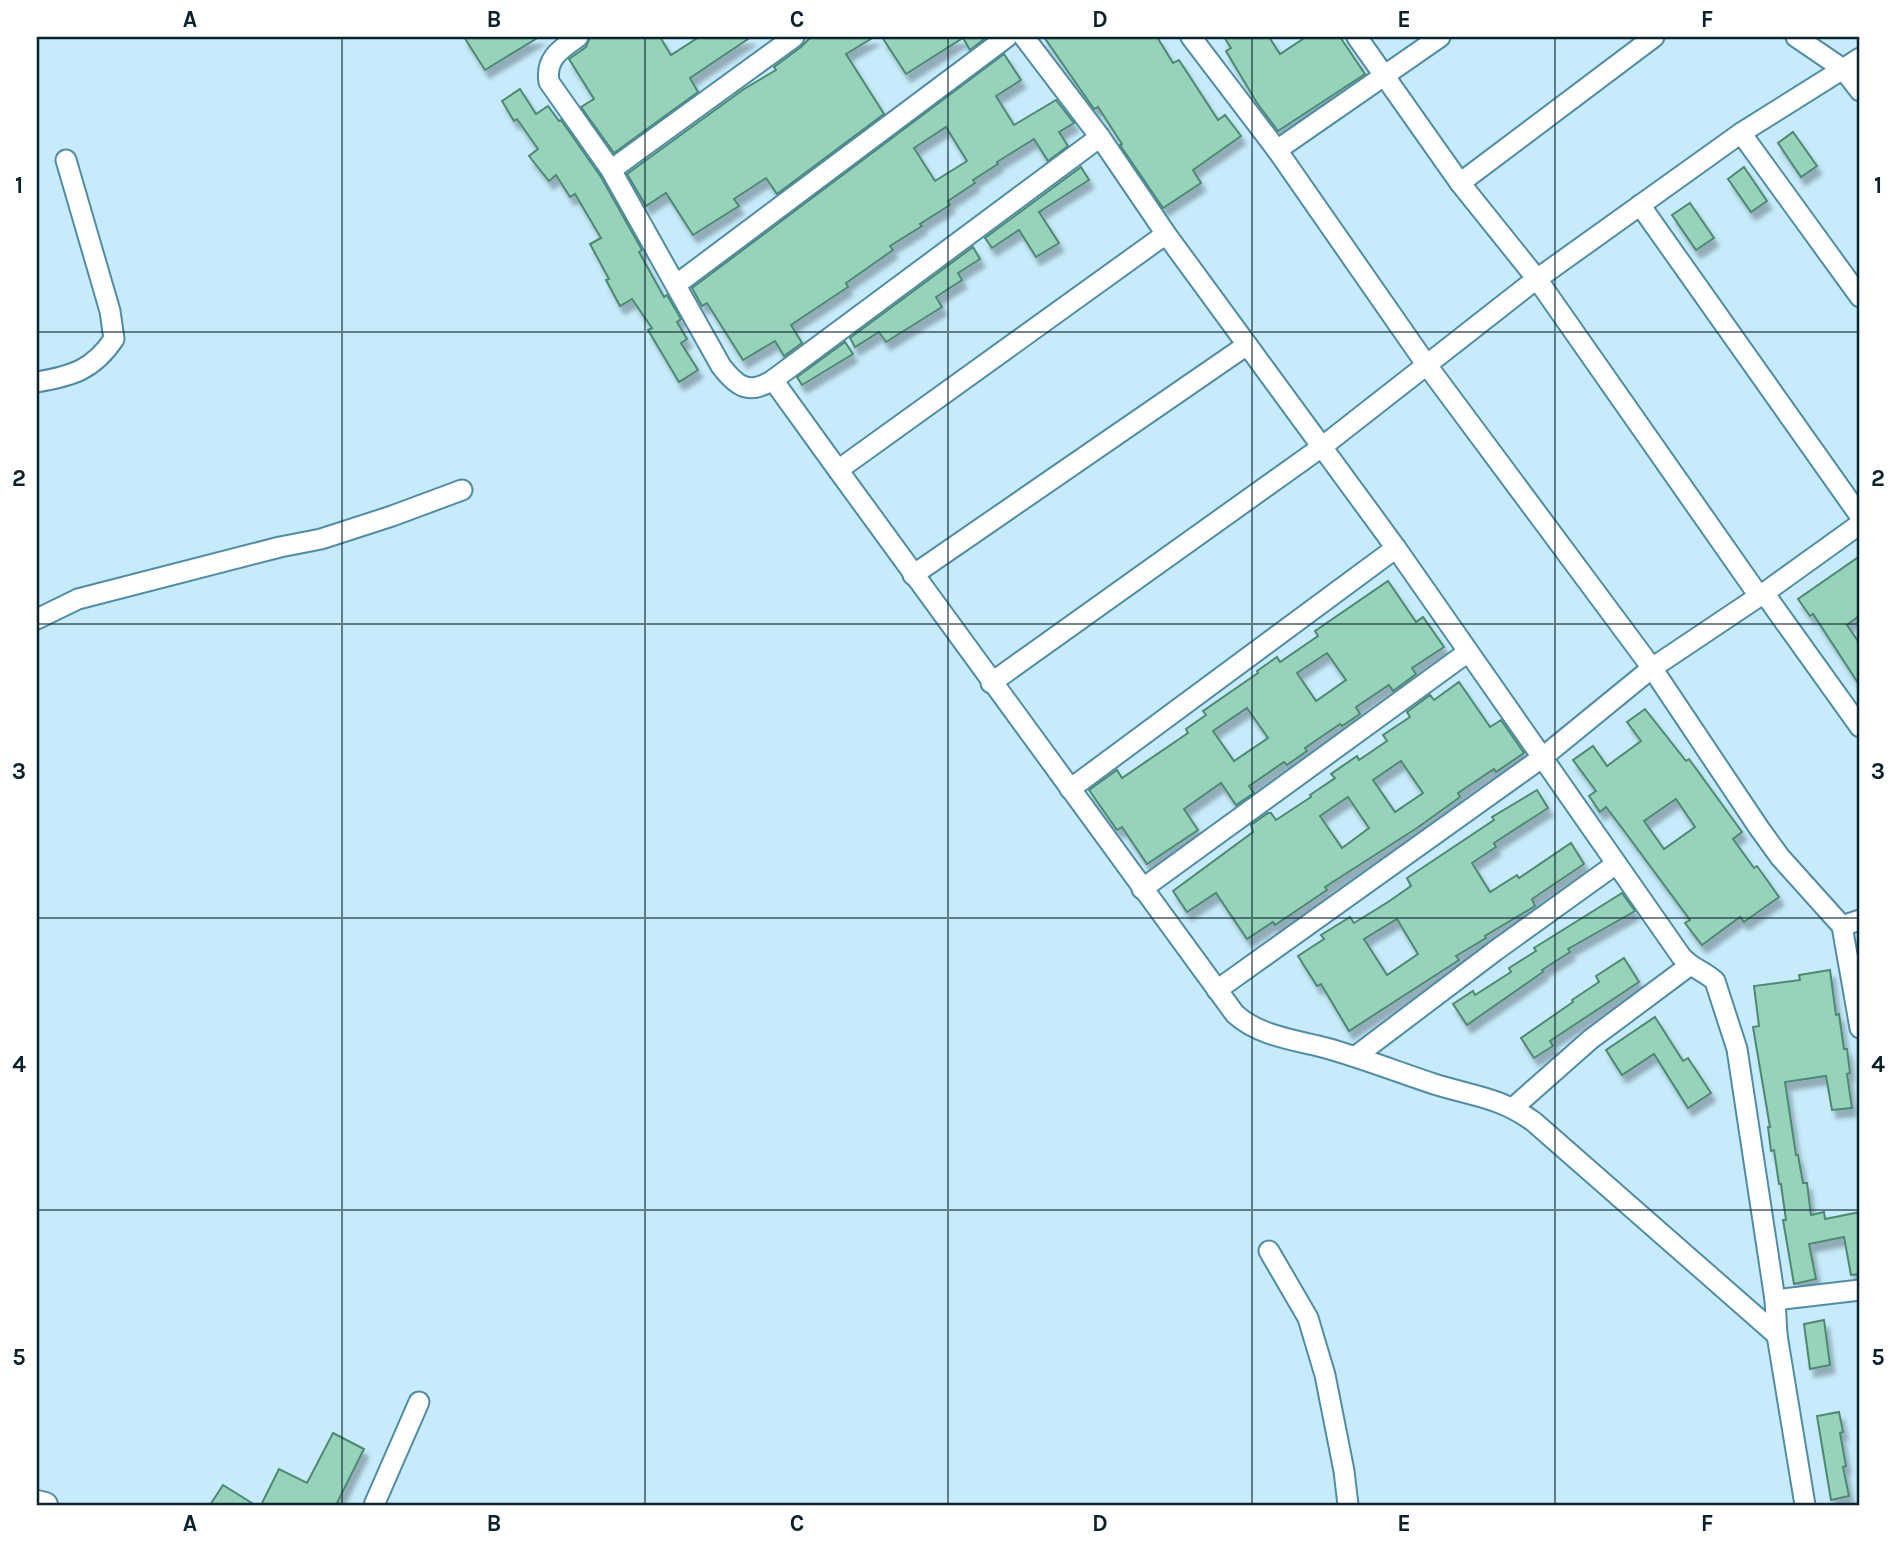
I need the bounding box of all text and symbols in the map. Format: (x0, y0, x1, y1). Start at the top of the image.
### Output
text: A (183, 6, 197, 33)
text: B (487, 6, 501, 33)
text: C (790, 6, 804, 33)
text: D (1092, 6, 1108, 33)
text: E (1397, 6, 1411, 33)
text: F (1701, 6, 1713, 33)
text: 1 (15, 172, 23, 199)
text: 1 (1874, 172, 1882, 199)
text: 2 (12, 465, 26, 492)
text: 2 (1871, 465, 1885, 492)
text: 3 (12, 758, 26, 785)
text: 3 (1871, 758, 1885, 785)
text: 4 (12, 1051, 26, 1078)
text: 4 (1871, 1051, 1885, 1078)
text: 5 (12, 1344, 26, 1371)
text: 5 (1871, 1344, 1885, 1371)
text: A (183, 1510, 197, 1537)
text: B (487, 1510, 501, 1537)
text: C (790, 1510, 804, 1537)
text: D (1092, 1510, 1108, 1537)
text: E (1397, 1510, 1411, 1537)
text: F (1701, 1510, 1713, 1537)

